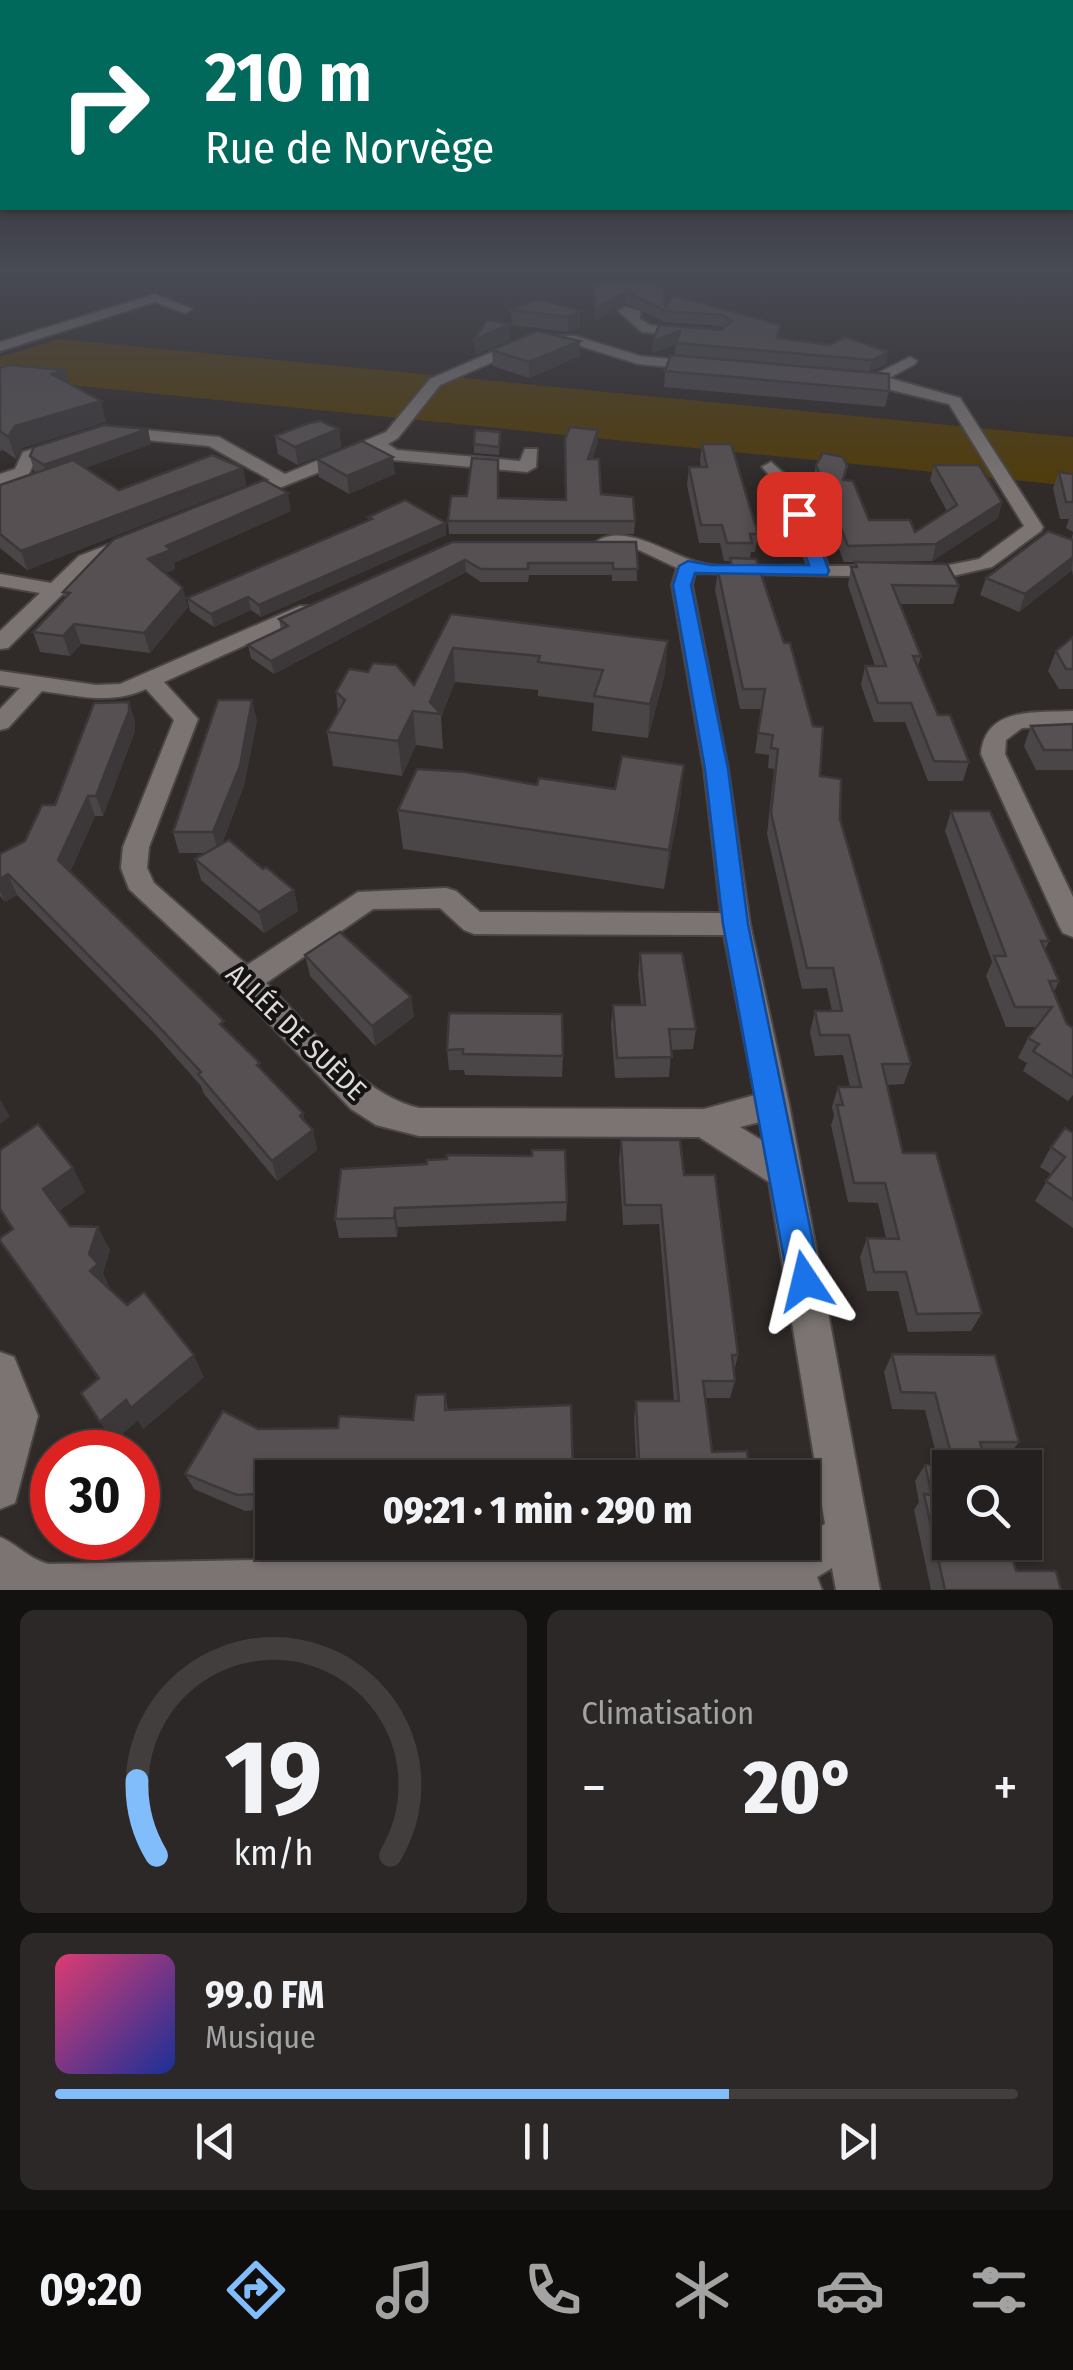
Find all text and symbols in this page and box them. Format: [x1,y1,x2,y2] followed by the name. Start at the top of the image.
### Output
[205,36,372,120] text: 210 m
[40,40,170,170] icon: right
[205,121,494,175] text: Rue de Norvège
[757,472,842,557] pin
[772,487,827,542] icon: arrive
[219,957,373,1107] street label: ALLÉE DE SUÈDE
[753,1229,857,1333] position arrow
[30,1430,160,1560] speed limit sign: 30
[932,1450,1042,1560] map controls
[932,1450,1042,1560] button: search
[383,1487,692,1533] text: 09:21 · 1 min · 290 m
[582,1694,754,1732] text: Climatisation
[224,1716,322,1841] text: 19
[744,1743,856,1833] text: 20°
[582,1755,606,1821] text: −
[993,1755,1018,1821] text: +
[233,1832,313,1874] text: km/h
[205,1972,324,2018] text: 99.0 FM
[205,2018,316,2056] text: Musique
[188,2114,243,2169] icon: previous
[509,2114,564,2169] icon: pause
[830,2114,885,2169] icon: next
[221,2255,291,2325] icon: directions
[370,2255,440,2325] icon: music
[518,2255,588,2325] icon: phone
[667,2255,737,2325] icon: climate
[815,2255,885,2325] icon: car
[964,2255,1034,2325] icon: filters
[39,2263,142,2317] text: 09:20

